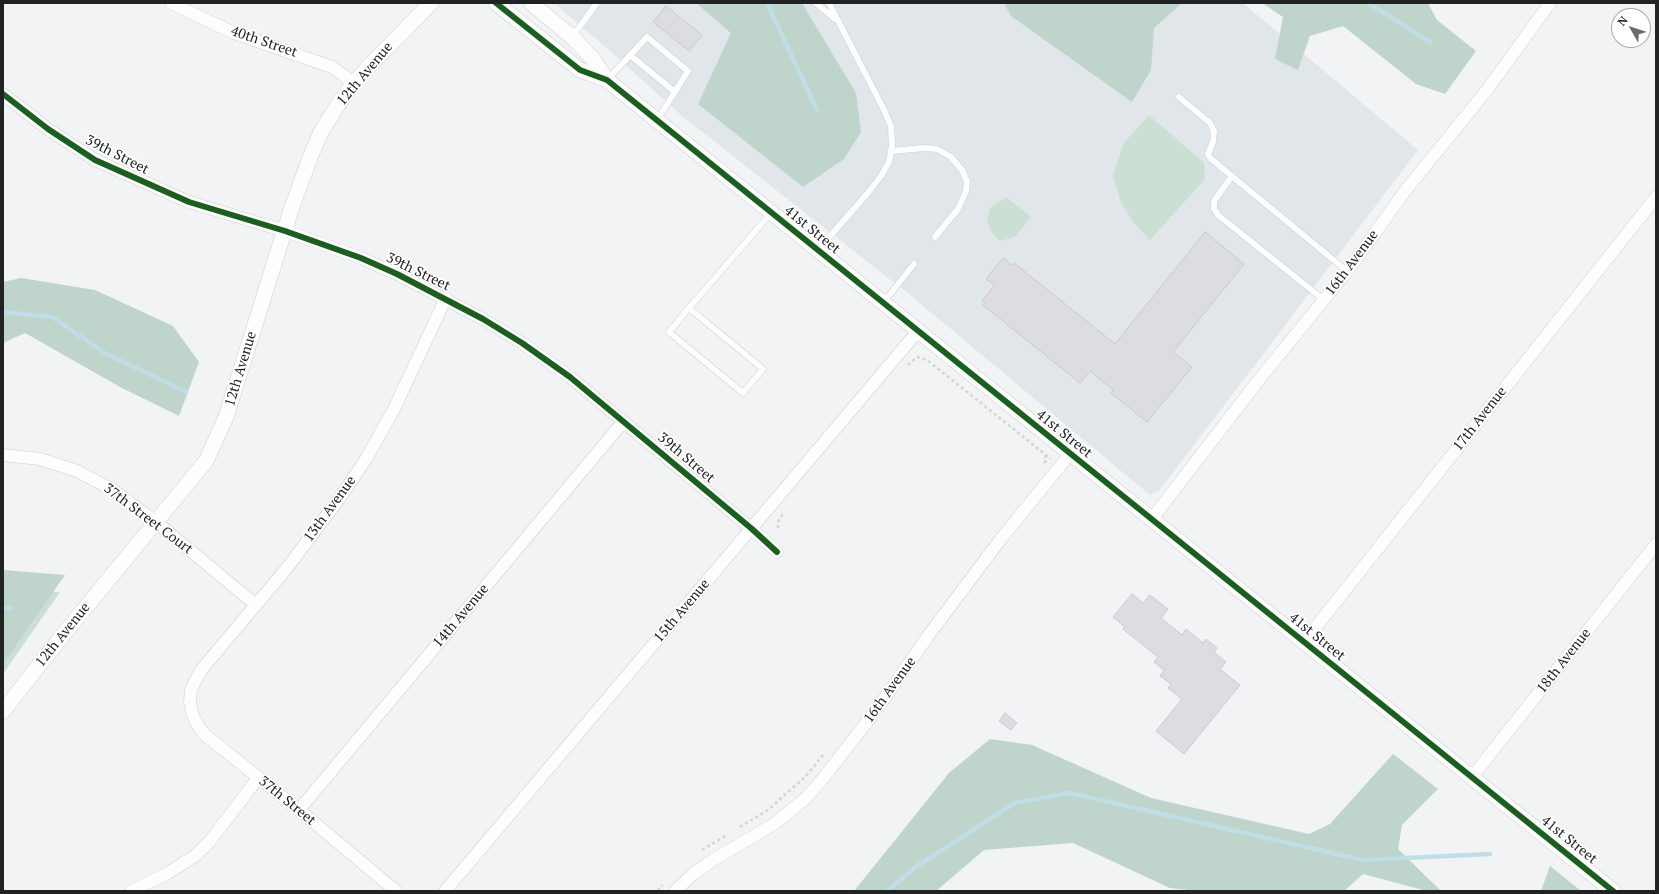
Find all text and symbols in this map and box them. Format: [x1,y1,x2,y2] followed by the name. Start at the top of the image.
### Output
[1611,8,1651,48] north arrow
[1614,13,1631,29] text: N
[229,23,299,61] street label: 40th Street
[334,39,396,109] street label: 12th Avenue
[82,132,152,178] street label: 39th Street
[781,202,843,258] street label: 41st Street
[1322,227,1382,299] street label: 16th Avenue
[383,249,453,295] street label: 39th Street
[222,329,260,409] street label: 12th Avenue
[1450,384,1510,454] street label: 17th Avenue
[1033,406,1095,462] street label: 41st Street
[654,429,718,487] street label: 39th Street
[300,473,360,545] street label: 13th Avenue
[100,480,196,558] street label: 37th Street Court
[651,576,713,646] street label: 15th Avenue
[430,581,492,651] street label: 14th Avenue
[32,600,94,670] street label: 12th Avenue
[1286,609,1348,665] street label: 41st Street
[1534,625,1594,697] street label: 18th Avenue
[860,654,920,726] street label: 16th Avenue
[255,773,319,829] street label: 37th Street
[1538,812,1600,868] street label: 41st Street

